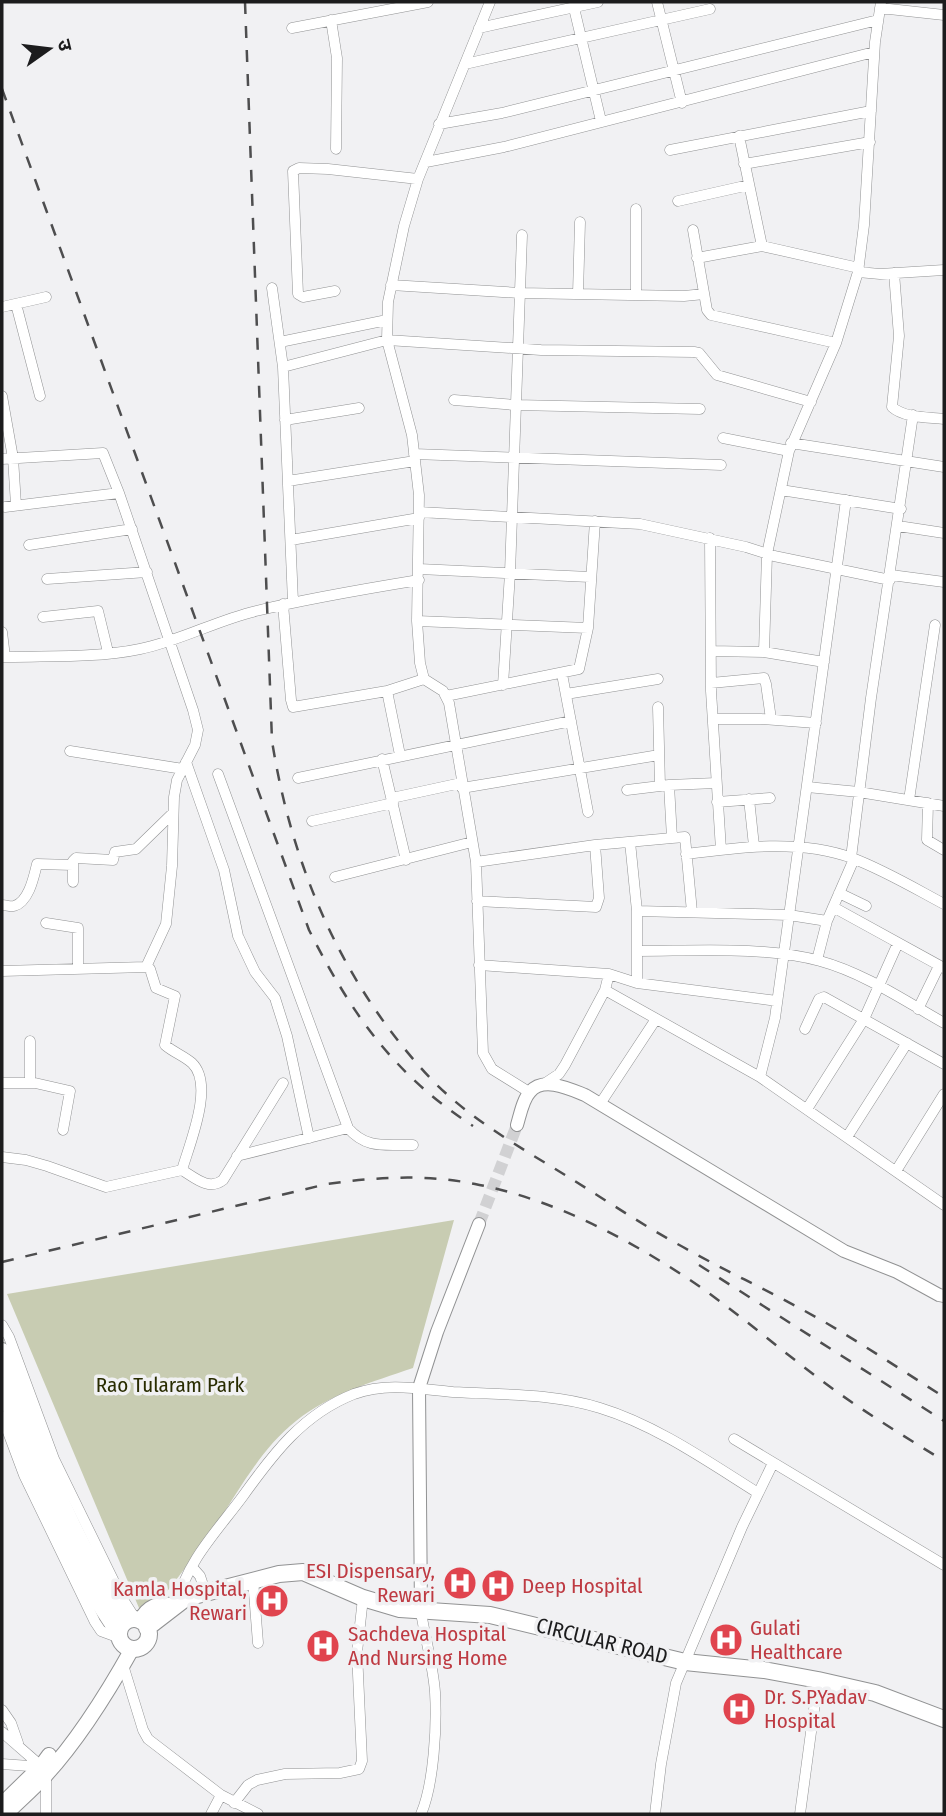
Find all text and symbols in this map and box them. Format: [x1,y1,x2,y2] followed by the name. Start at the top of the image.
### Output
[14,14,84,84] north arrow
[53,37,78,54] text: उ
[96,1372,244,1398] park label: Rao Tularam Park
[306,1558,435,1608] place label: ESI Dispensary, Rewari
[441,1564,479,1602] hospital icon: ESI Dispensary, Rewari
[479,1567,517,1605] hospital icon: Deep Hospital
[522,1573,643,1599] place label: Deep Hospital
[113,1576,247,1626] place label: Kamla Hospital, Rewari
[253,1582,291,1620] hospital icon: Kamla Hospital, Rewari
[534,1612,670,1670] street label: CIRCULAR ROAD
[750,1615,843,1665] place label: Gulati Healthcare
[348,1621,508,1671] place label: Sachdeva Hospital And Nursing Home
[707,1621,745,1659] hospital icon: Gulati Healthcare
[304,1627,342,1665] hospital icon: Sachdeva Hospital And Nursing Home
[764,1684,867,1734] place label: Dr. S.P.Yadav Hospital
[720,1690,758,1728] hospital icon: Dr. S.P.Yadav Hospital

